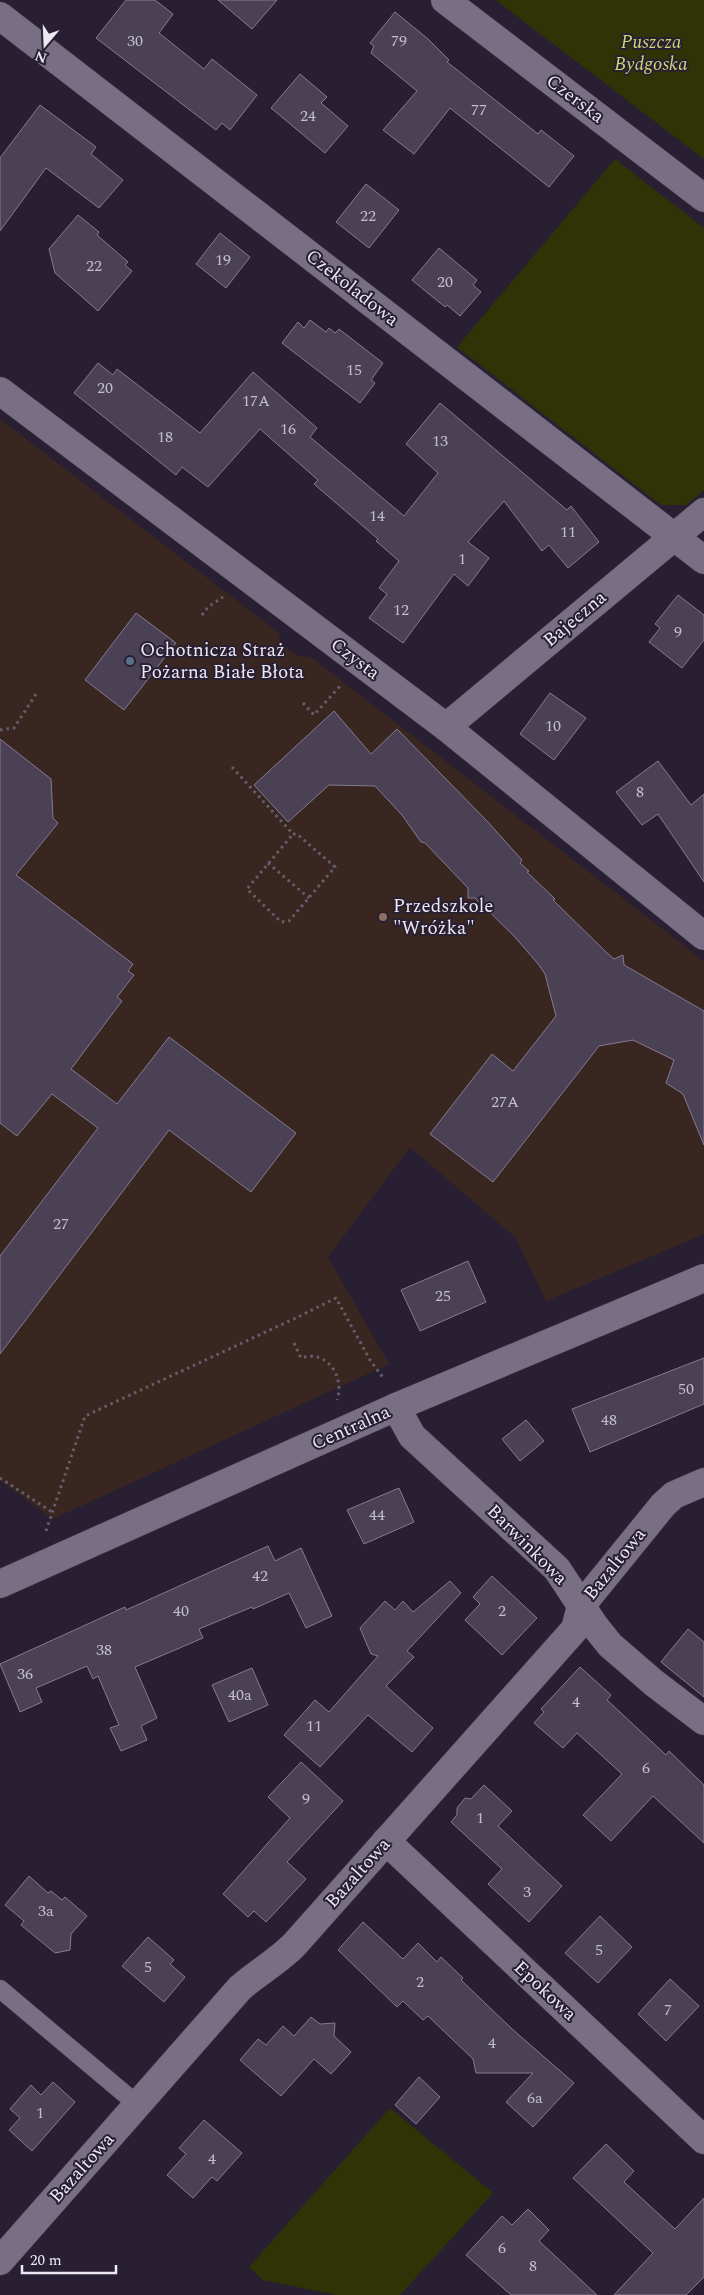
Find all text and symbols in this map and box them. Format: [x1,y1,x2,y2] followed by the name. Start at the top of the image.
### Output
[20,20,70,70] north arrow
[614,28,688,79] park label: Puszcza Bydgoska
[127,29,143,53] house number: 30
[391,29,407,53] house number: 79
[32,45,50,69] text: N
[540,67,611,131] street label: Czerska
[471,98,487,122] house number: 77
[300,104,316,128] house number: 24
[360,204,376,228] house number: 22
[299,242,405,334] street label: Czekoladowa
[215,248,231,272] house number: 19
[86,254,102,278] house number: 22
[437,270,453,294] house number: 20
[346,358,362,382] house number: 15
[97,376,113,400] house number: 20
[242,389,270,413] house number: 17A
[280,417,296,441] house number: 16
[157,425,173,449] house number: 18
[432,429,448,453] house number: 13
[369,504,385,528] house number: 14
[560,520,576,544] house number: 11
[458,547,466,571] house number: 1
[537,583,614,654] street label: Bajeczna
[393,598,409,622] house number: 12
[674,620,682,644] house number: 9
[324,631,387,688] street label: Czysta
[140,636,305,687] place label: Ochotnicza Straż Pożarna Białe Błota
[124,655,136,667] marker: Ochotnicza Straż Pożarna Białe Błota
[545,714,561,738] house number: 10
[636,780,644,804] house number: 8
[393,892,494,943] place label: Przedszkole "Wróżka"
[377,911,389,923] marker: Przedszkole "Wróżka"
[491,1090,519,1114] house number: 27A
[53,1212,69,1236] house number: 27
[435,1284,451,1308] house number: 25
[678,1377,694,1401] house number: 50
[307,1397,396,1458] street label: Centralna
[601,1408,617,1432] house number: 48
[480,1498,575,1593] street label: Barwinkowa
[369,1503,385,1527] house number: 44
[577,1521,654,1607] street label: Bazaltowa
[252,1564,268,1588] house number: 42
[173,1599,189,1623] house number: 40
[498,1599,506,1623] house number: 2
[96,1638,112,1662] house number: 38
[17,1662,33,1686] house number: 36
[228,1683,252,1707] house number: 40a
[572,1690,580,1714] house number: 4
[306,1714,322,1738] house number: 11
[642,1756,650,1780] house number: 6
[302,1787,310,1811] house number: 9
[476,1806,484,1830] house number: 1
[318,1831,398,1915] street label: Bazaltowa
[523,1880,531,1904] house number: 3
[38,1899,54,1923] house number: 3a
[595,1938,603,1962] house number: 5
[507,1954,584,2029] street label: Epokowa
[144,1955,152,1979] house number: 5
[416,1970,424,1994] house number: 2
[664,1998,672,2022] house number: 7
[488,2031,496,2055] house number: 4
[527,2086,543,2110] house number: 6a
[36,2101,44,2125] house number: 1
[42,2126,122,2210] street label: Bazaltowa
[208,2147,216,2171] house number: 4
[498,2236,506,2260] house number: 6
[22,2242,116,2274] scale bar
[30,2249,62,2272] text: 20 m
[529,2254,537,2278] house number: 8

